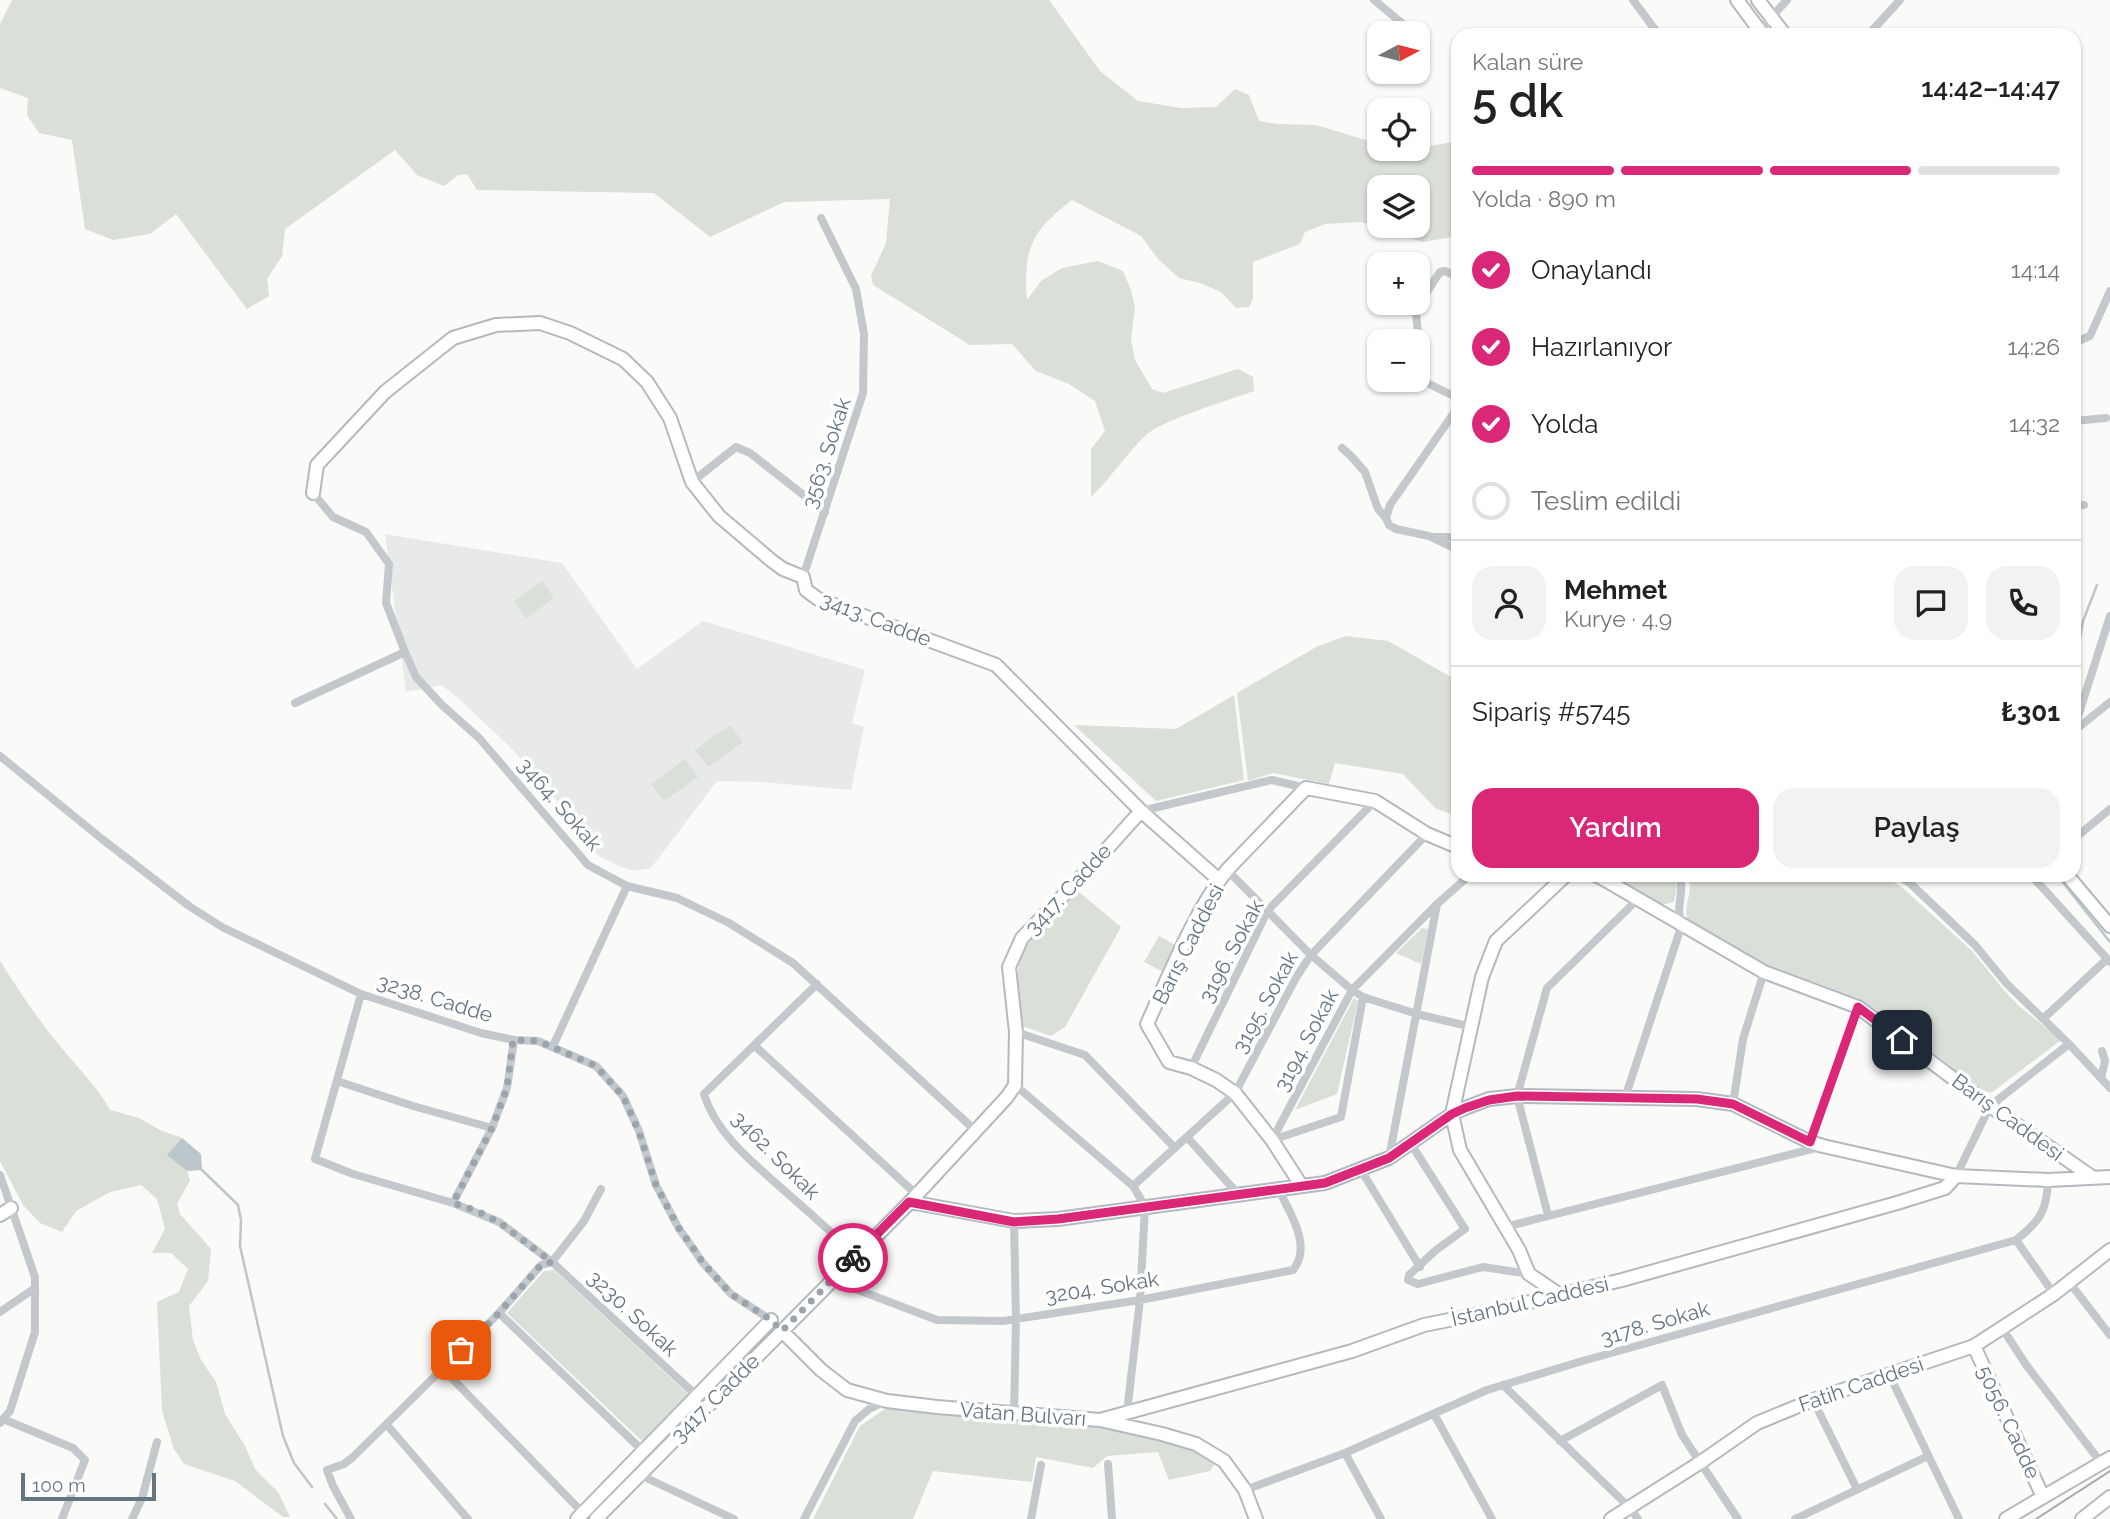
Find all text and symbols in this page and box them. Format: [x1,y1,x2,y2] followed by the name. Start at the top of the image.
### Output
[1367,21,1430,84] north arrow
[1367,21,1430,392] map controls
[1472,48,1583,75] text: Kalan süre
[1921,73,2060,103] text: 14:42–14:47
[1472,74,1563,128] text: 5 dk
[1367,98,1430,161] button: locate
[1367,175,1430,238] button: layers
[1472,185,1616,212] text: Yolda · 890 m
[1472,251,1510,289] icon: check
[1367,252,1430,315] button: +
[1531,255,1652,285] text: Onaylandı
[2011,256,2060,283] text: 14:14
[1472,328,1510,366] icon: check
[1367,329,1430,392] button: −
[1531,332,1672,362] text: Hazırlanıyor
[2007,333,2060,360] text: 14:26
[796,395,856,511] street label: 3563. Sokak
[1472,405,1510,443] icon: check
[1531,409,1598,439] text: Yolda
[2009,410,2060,437] text: 14:32
[1531,486,1681,516] text: Teslim edildi
[1472,566,1546,640] button: person
[1894,566,1968,640] button: chat
[1986,566,2060,640] button: phone
[1564,575,1667,605] text: Mehmet
[817,586,935,652] street label: 3413. Cadde
[1564,605,1672,632] text: Kurye · 4.9
[1472,697,1630,727] text: Sipariş #5745
[2001,697,2060,727] text: ₺301
[513,752,607,856] street label: 3464. Sokak
[1472,788,1759,868] button: Yardım
[1773,788,2060,868] button: Paylaş
[1020,838,1116,940] street label: 3417. Cadde
[1147,880,1229,1008] street label: Barış Caddesi
[1193,895,1269,1007] street label: 3196. Sokak
[1227,947,1303,1057] street label: 3195. Sokak
[374,969,496,1027] street label: 3238. Cadde
[1269,985,1343,1095] street label: 3194. Sokak
[1872,1010,1932,1070] pin
[1883,1021,1921,1059] icon: home
[1947,1068,2069,1166] street label: Barış Caddesi
[727,1106,825,1204] street label: 3462. Sokak
[818,1223,888,1293] courier
[834,1239,872,1277] icon: bike
[583,1265,683,1361] street label: 3230. Sokak
[1043,1266,1161,1308] street label: 3204. Sokak
[1449,1271,1611,1331] street label: İstanbul Caddesi
[1598,1296,1712,1350] street label: 3178. Sokak
[431,1320,491,1380] pin
[442,1331,480,1369] icon: bag
[665,1348,765,1448] street label: 3417. Cadde
[1795,1351,1927,1417] street label: Fatih Caddesi
[1972,1361,2046,1483] street label: 5056. Cadde
[959,1397,1087,1431] street label: Vatan Bulvarı
[21,1470,156,1502] scale bar
[32,1474,86,1496] text: 100 m

